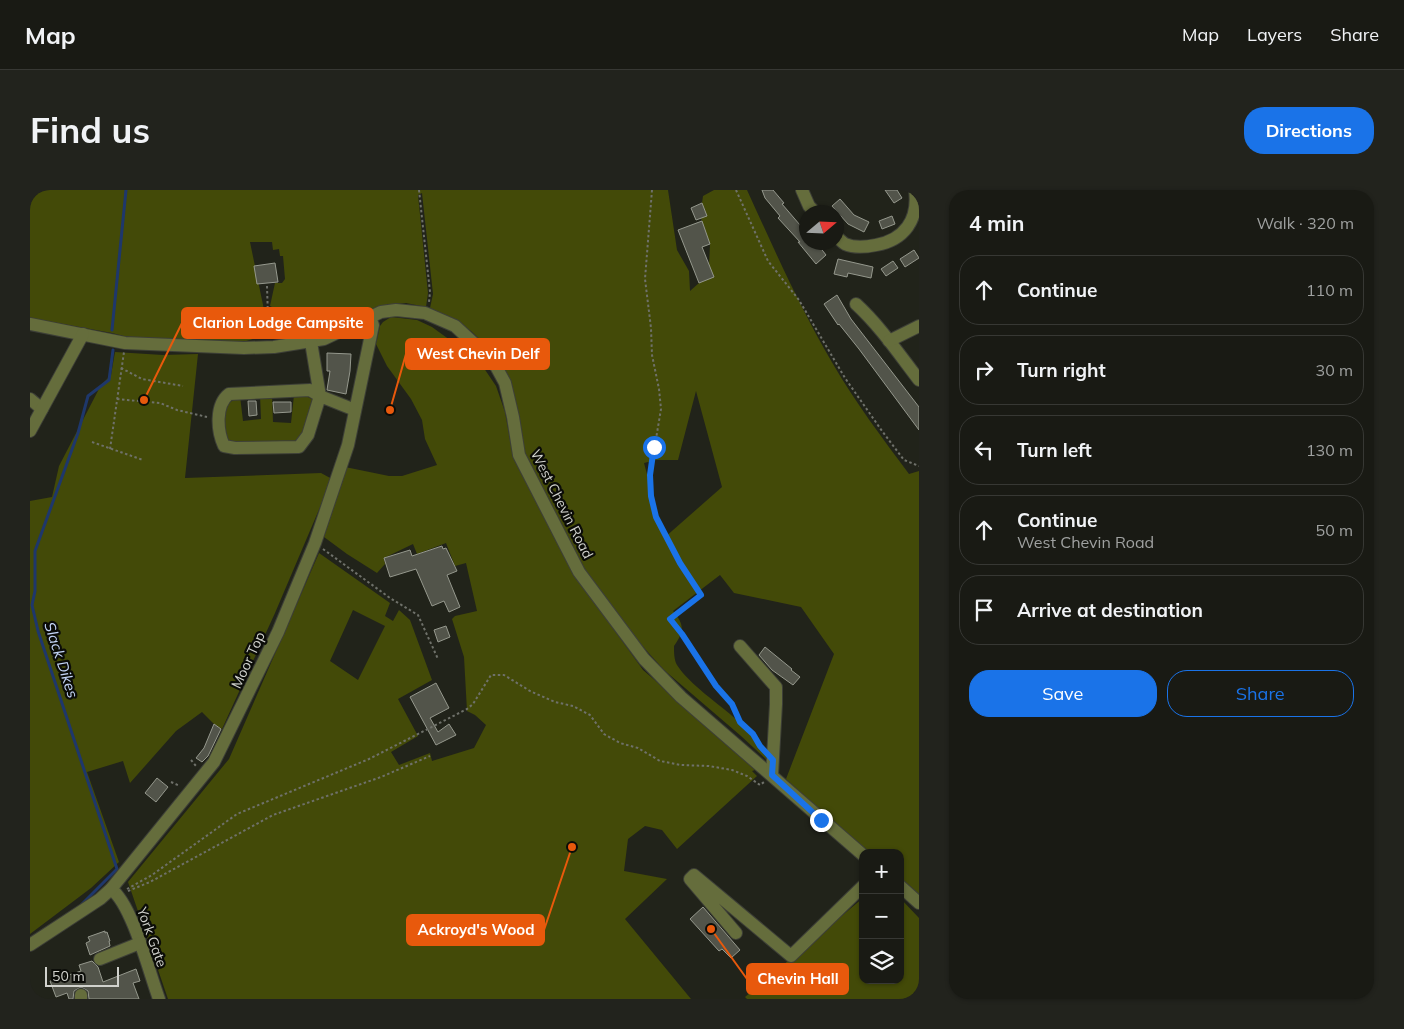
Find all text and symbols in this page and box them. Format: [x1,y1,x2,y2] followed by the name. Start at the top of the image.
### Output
[25,20,76,50] text: Map
[1182,23,1219,46] text: Map
[1247,23,1302,46] text: Layers
[1330,23,1379,46] text: Share
[1244,107,1374,154] button: Directions
[30,108,150,152] text: Find us
[799,205,844,250] north arrow
[969,210,1024,236] text: 4 min
[1256,213,1354,233] text: Walk · 320 m
[970,276,998,304] icon: ahead
[1017,278,1097,302] text: Continue
[1306,280,1353,300] text: 110 m
[182,308,373,338] callout: Clarion Lodge Campsite
[193,313,363,332] text: Clarion Lodge Campsite
[406,339,549,369] callout: West Chevin Delf
[416,344,540,363] text: West Chevin Delf
[970,356,998,384] icon: right
[1017,358,1106,382] text: Turn right
[1316,360,1353,380] text: 30 m
[643,436,666,459] route start
[970,436,998,464] icon: left
[1017,438,1092,462] text: Turn left
[1306,440,1353,460] text: 130 m
[527,446,597,562] street label: West Chevin Road
[1017,508,1097,532] text: Continue
[970,516,998,544] icon: ahead
[1316,520,1353,540] text: 50 m
[1017,532,1154,552] text: West Chevin Road
[970,596,998,624] icon: arrive
[1017,598,1203,622] text: Arrive at destination
[40,619,83,700] water label: Slack Dikes
[227,629,269,691] street label: Moor Top
[969,670,1157,717] button: Save
[1167,670,1354,717] button: Share
[810,809,833,832] route end
[859,849,904,984] map controls
[859,849,904,894] button: +
[859,894,904,939] button: −
[133,904,171,969] street label: York Gate
[407,915,544,945] callout: Ackroyd's Wood
[417,920,535,939] text: Ackroyd's Wood
[859,939,904,984] button: layers
[45,964,119,987] scale bar
[747,964,848,994] callout: Chevin Hall
[52,967,85,985] text: 50 m
[757,969,839,988] text: Chevin Hall

